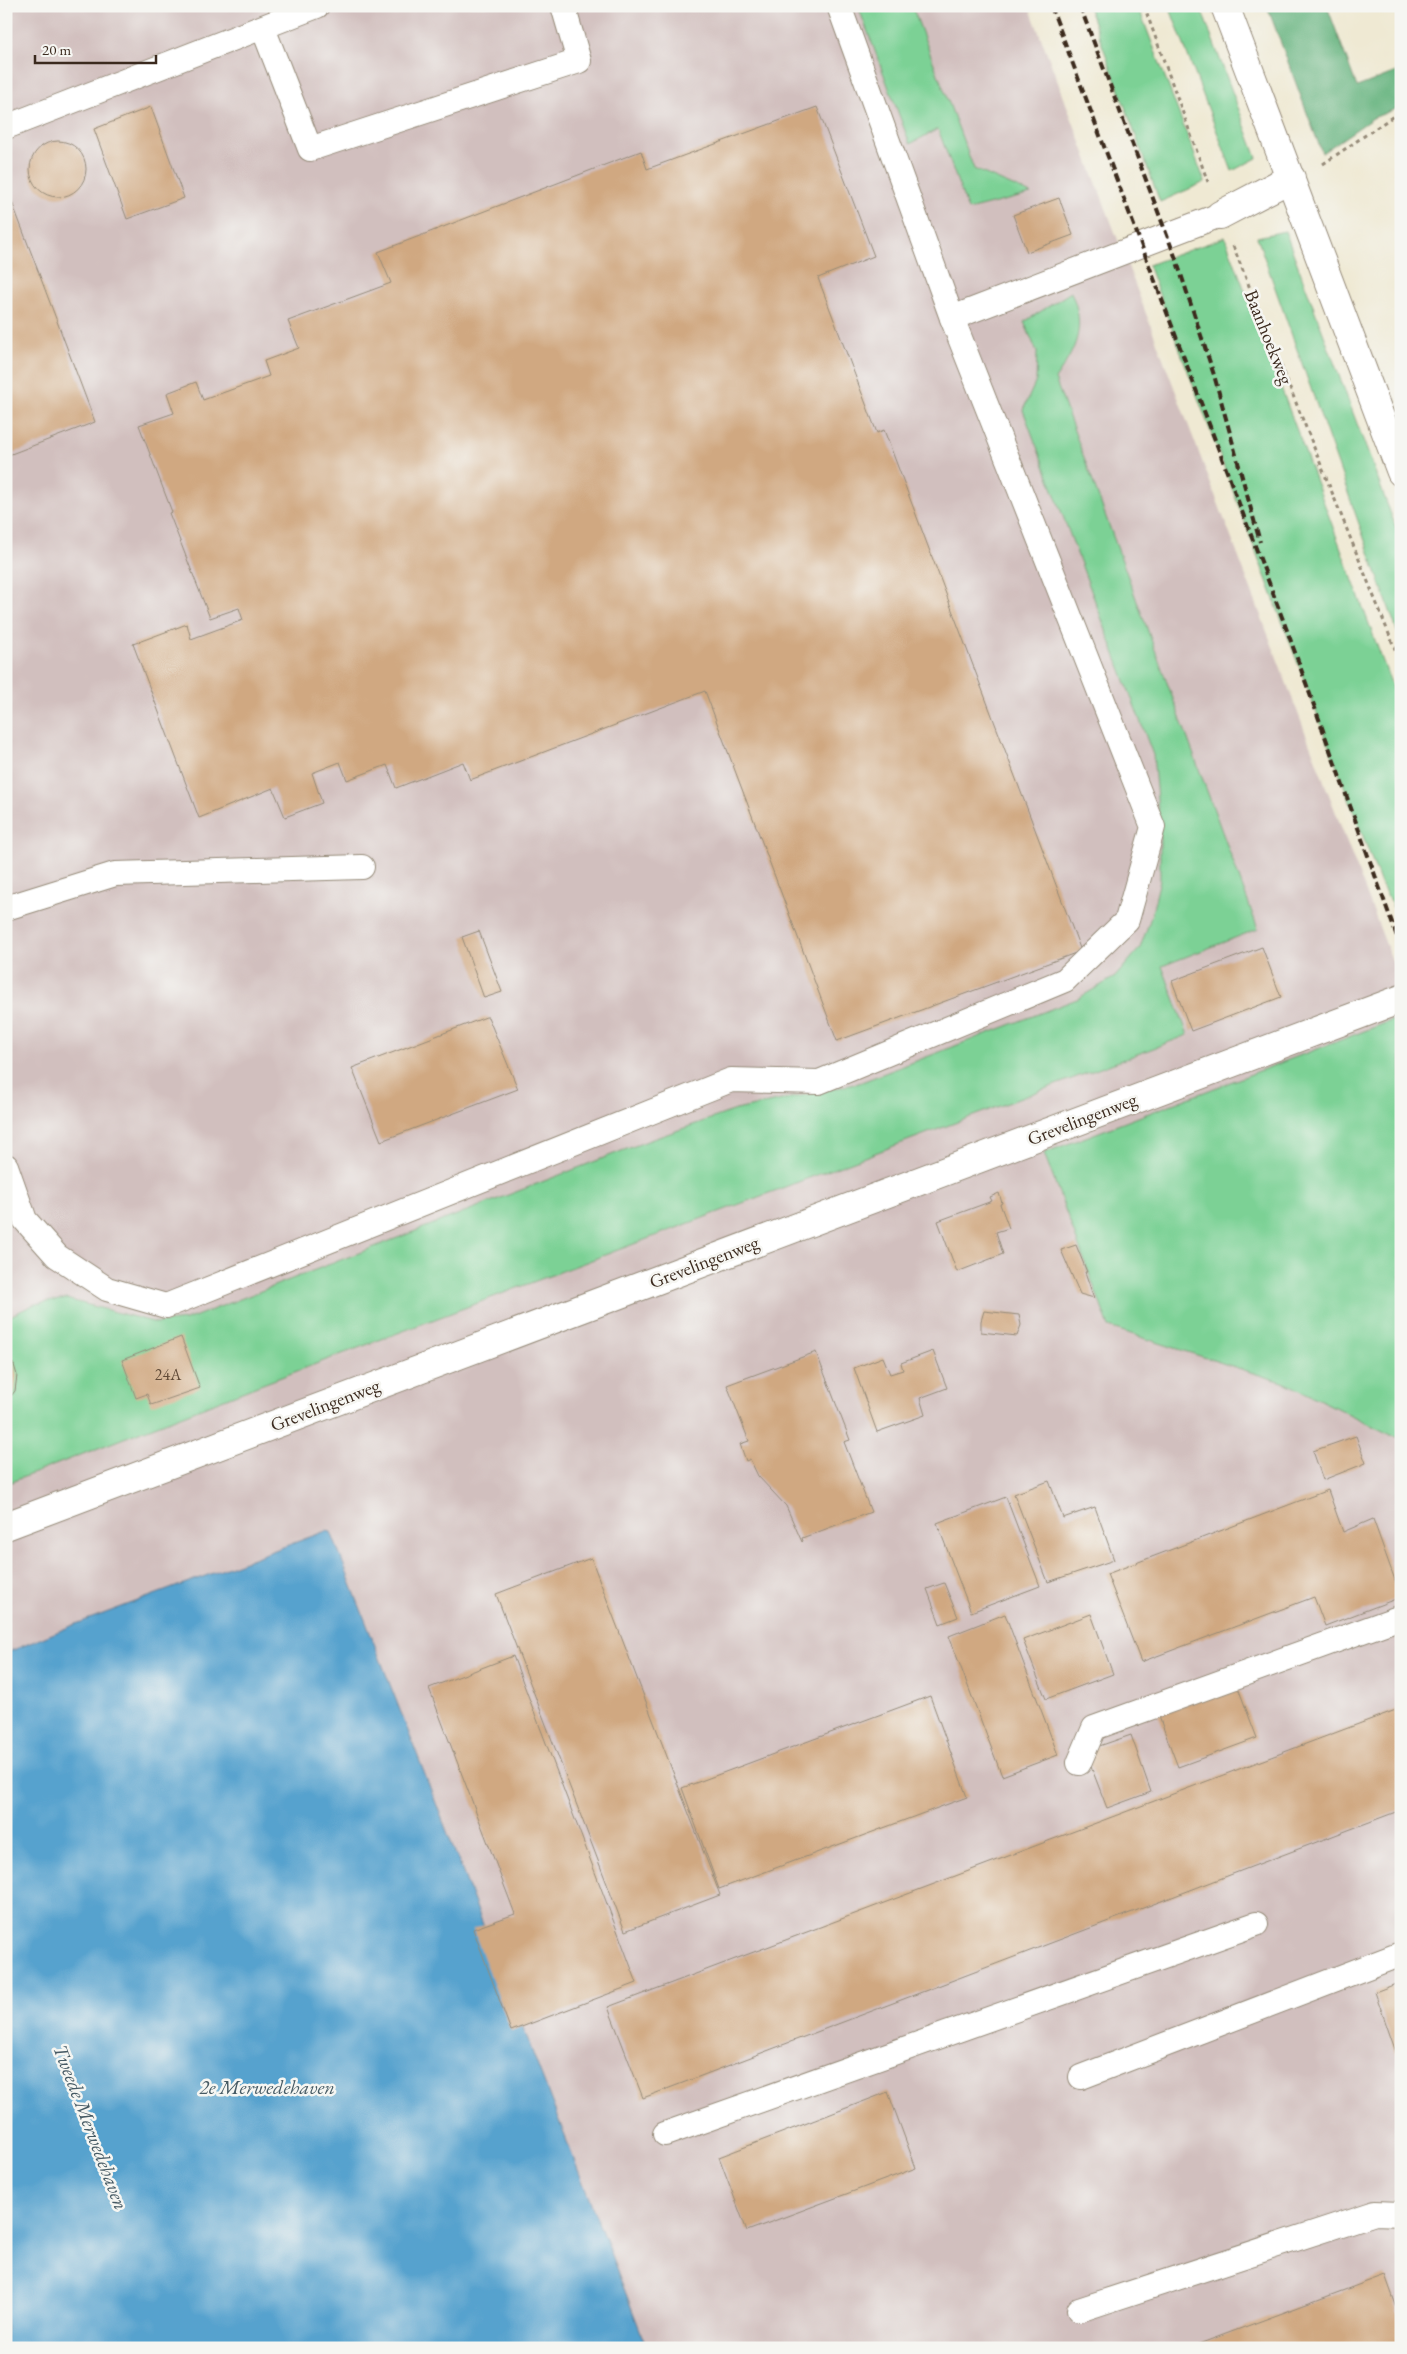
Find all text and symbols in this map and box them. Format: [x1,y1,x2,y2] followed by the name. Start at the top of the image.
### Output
[35,32,156,64] scale bar
[42,40,71,59] text: 20 m
[1239,286,1300,389] street label: Baanhoekweg
[1024,1086,1141,1151] street label: Grevelingenweg
[646,1229,763,1294] street label: Grevelingenweg
[155,1364,182,1385] house number: 24A
[267,1372,384,1437] street label: Grevelingenweg
[48,2041,134,2213] water label: Tweede Merwedehaven
[199,2074,335,2100] water label: 2e Merwedehaven

